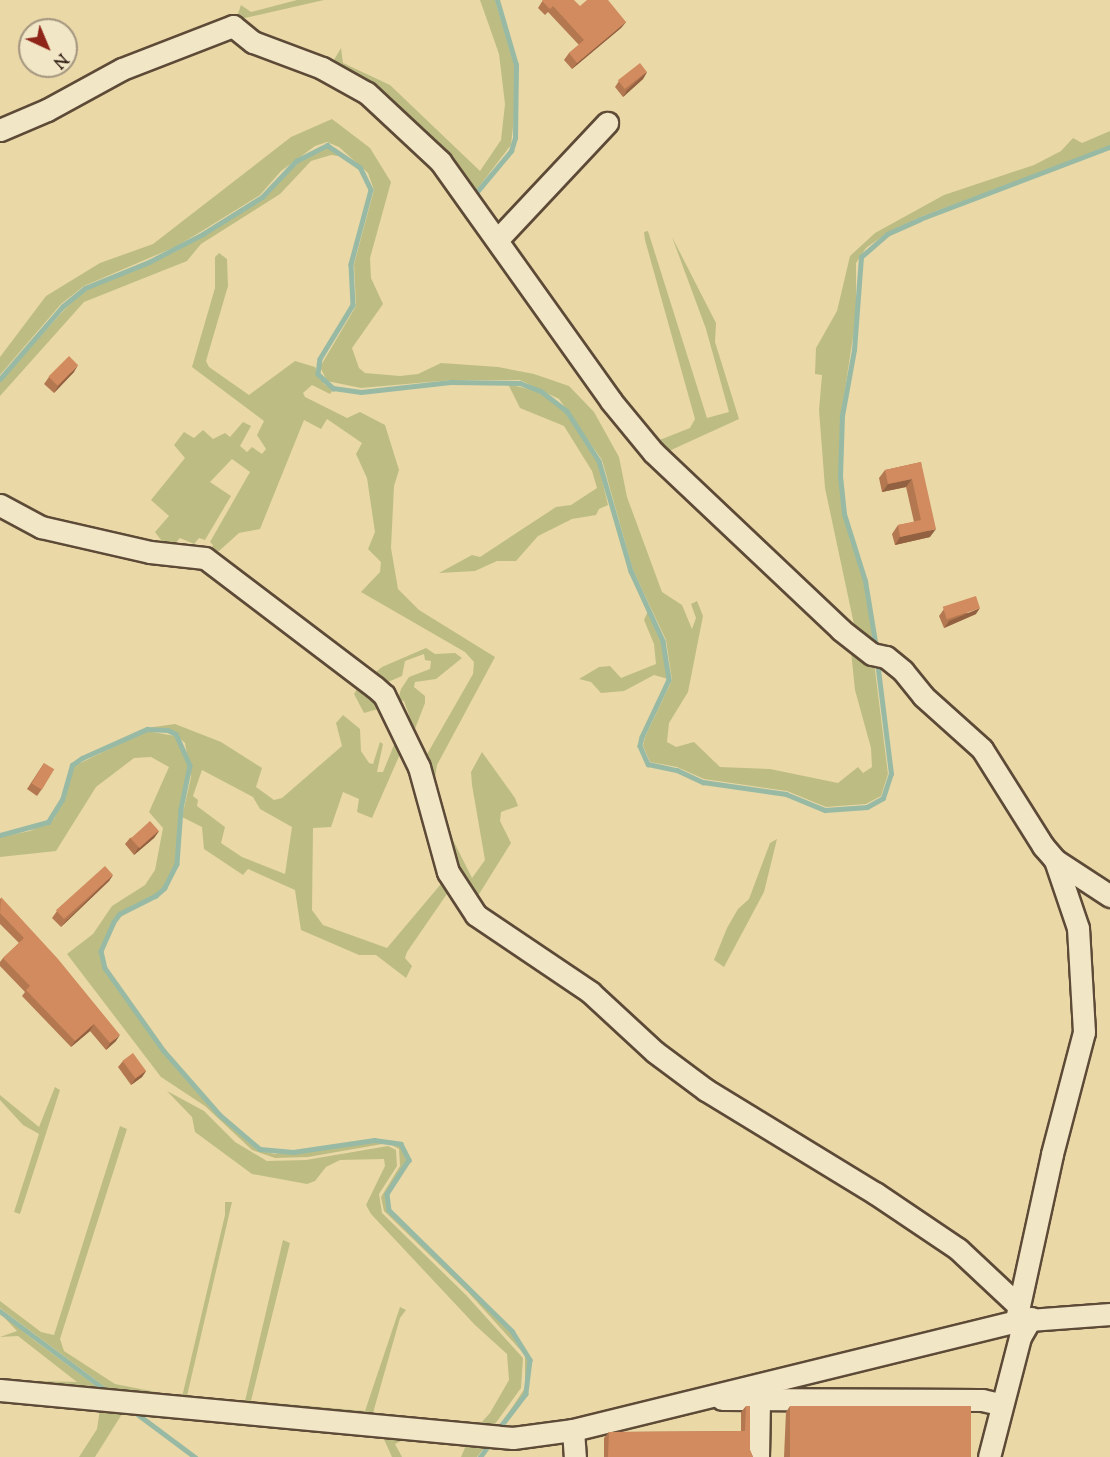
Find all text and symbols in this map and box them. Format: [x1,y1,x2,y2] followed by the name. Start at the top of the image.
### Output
[18,18,78,78] north arrow
[47,47,72,73] text: N

